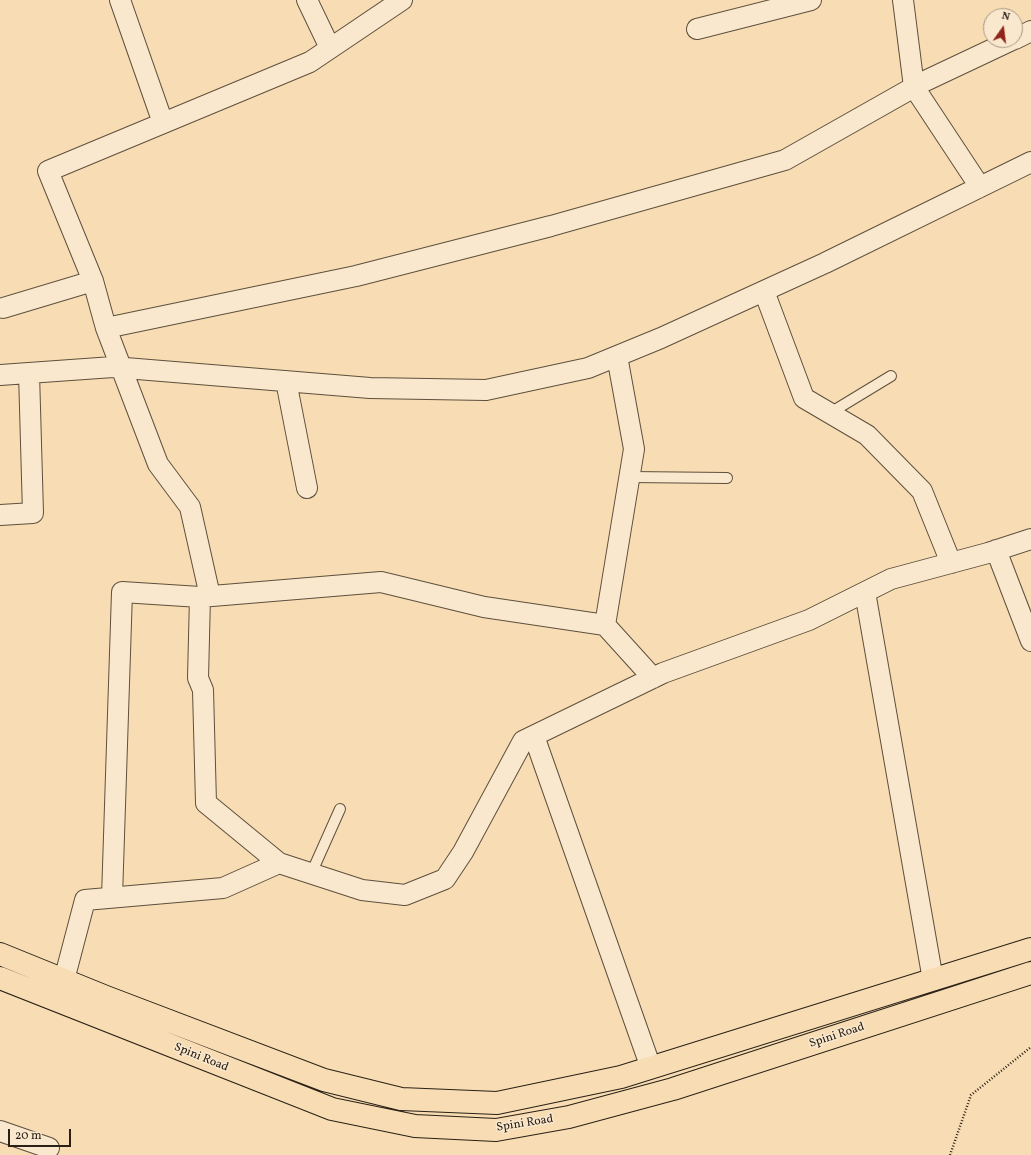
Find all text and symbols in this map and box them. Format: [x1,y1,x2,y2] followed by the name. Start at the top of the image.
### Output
[983,8,1023,48] north arrow
[1000,9,1011,25] text: N
[807,1020,867,1052] street label: Spini Road
[172,1041,230,1075] street label: Spini Road
[496,1112,554,1136] street label: Spini Road
[10,1121,73,1147] scale bar
[15,1128,42,1144] text: 20 m

